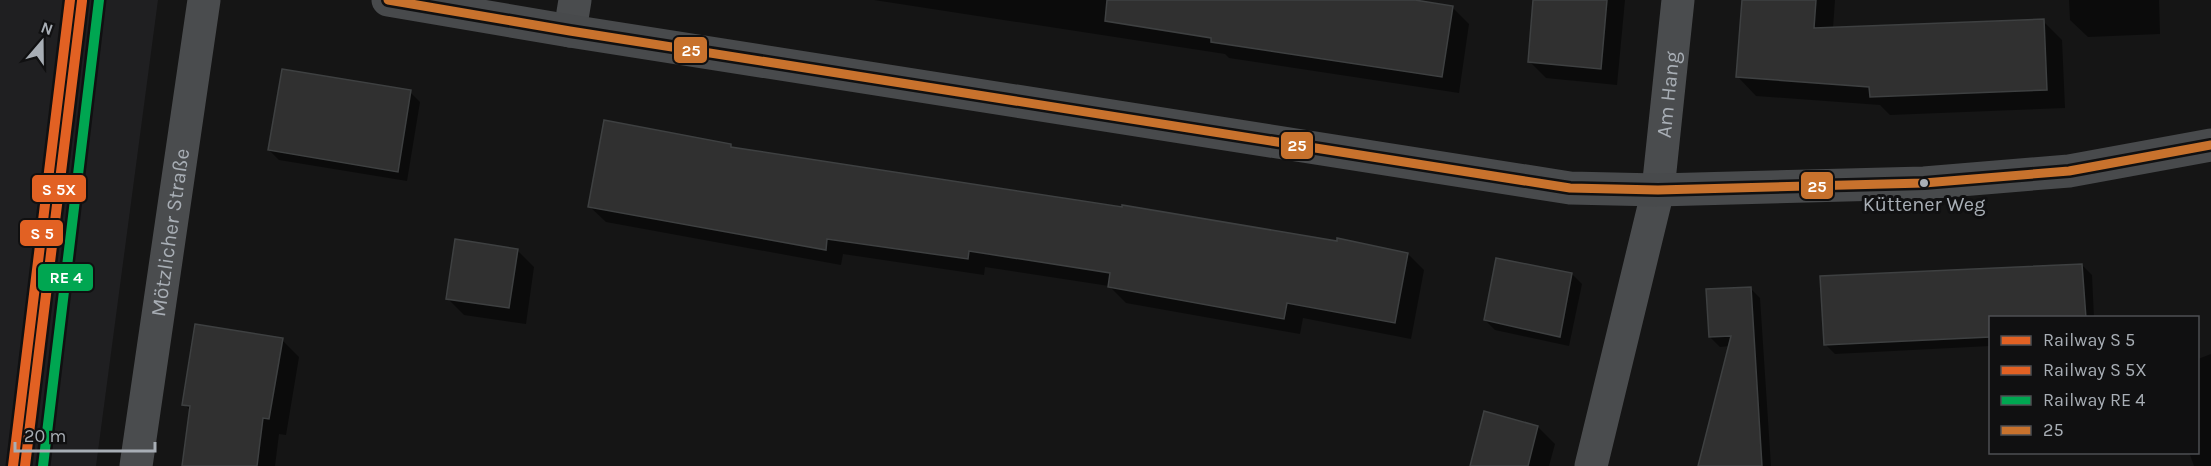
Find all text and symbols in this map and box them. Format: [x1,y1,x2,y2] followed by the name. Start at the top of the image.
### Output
[12,12,72,72] north arrow
[38,17,56,39] text: N
[673,36,708,64] line badge: 25
[682,41,701,60] text: 25
[1652,50,1685,139] street label: Am Hang
[1280,131,1314,160] line badge: 25
[1288,136,1307,155] text: 25
[146,147,194,318] street label: Mötzlicher Straße
[1800,171,1834,200] line badge: 25
[31,174,87,203] line badge: S 5X
[1808,177,1827,196] text: 25
[1918,177,1930,189] marker: Küttener Weg
[42,180,76,199] text: S 5X
[1863,193,1985,216] place label: Küttener Weg
[19,219,64,247] line badge: S 5
[30,224,54,243] text: S 5
[37,263,94,292] line badge: RE 4
[49,268,83,287] text: RE 4
[1989,316,2199,454] legend
[2043,329,2135,351] text: Railway S 5
[2043,359,2147,381] text: Railway S 5X
[2043,389,2145,411] text: Railway RE 4
[15,415,154,453] scale bar
[2043,419,2064,441] text: 25
[24,425,66,447] text: 20 m

